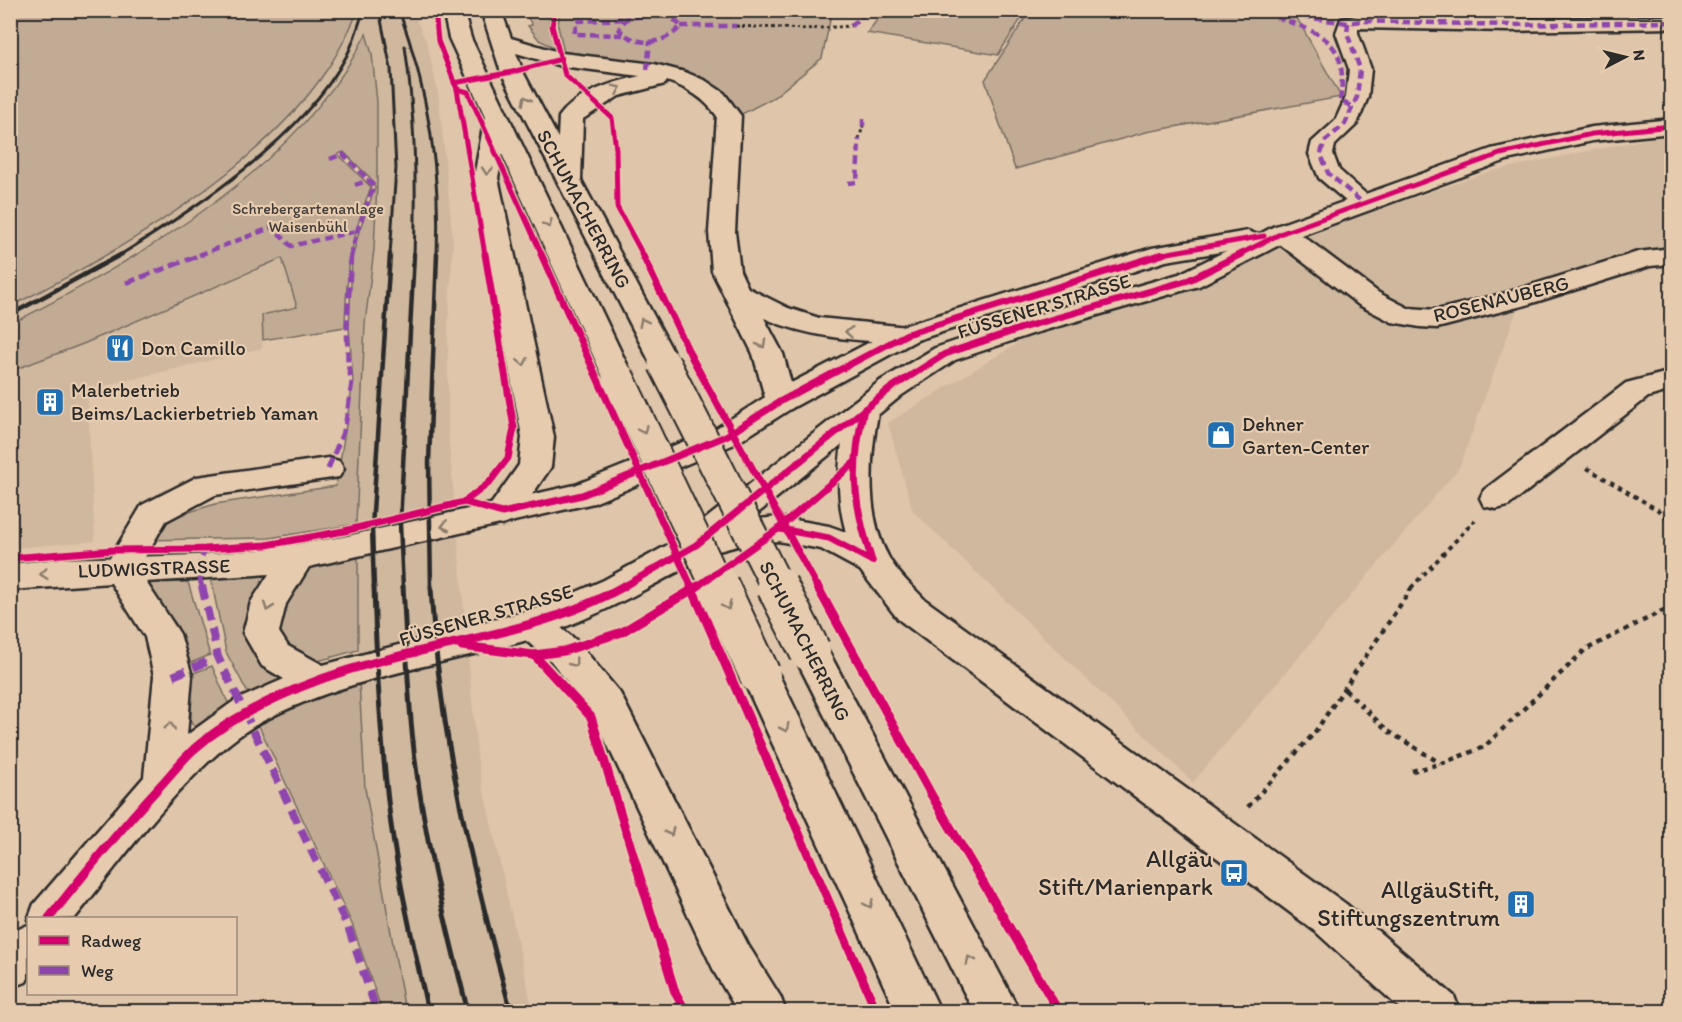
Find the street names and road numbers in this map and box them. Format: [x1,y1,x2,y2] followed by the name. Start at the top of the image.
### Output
[532,125,636,293] street label: SCHUMACHERRING
[955,268,1133,344] street label: FÜSSENER STRASSE
[1431,271,1571,327] street label: ROSENAUBERG
[77,553,231,583] street label: LUDWIGSTRASSE
[754,557,856,725] street label: SCHUMACHERRING
[396,579,576,651] street label: FÜSSENER STRASSE

